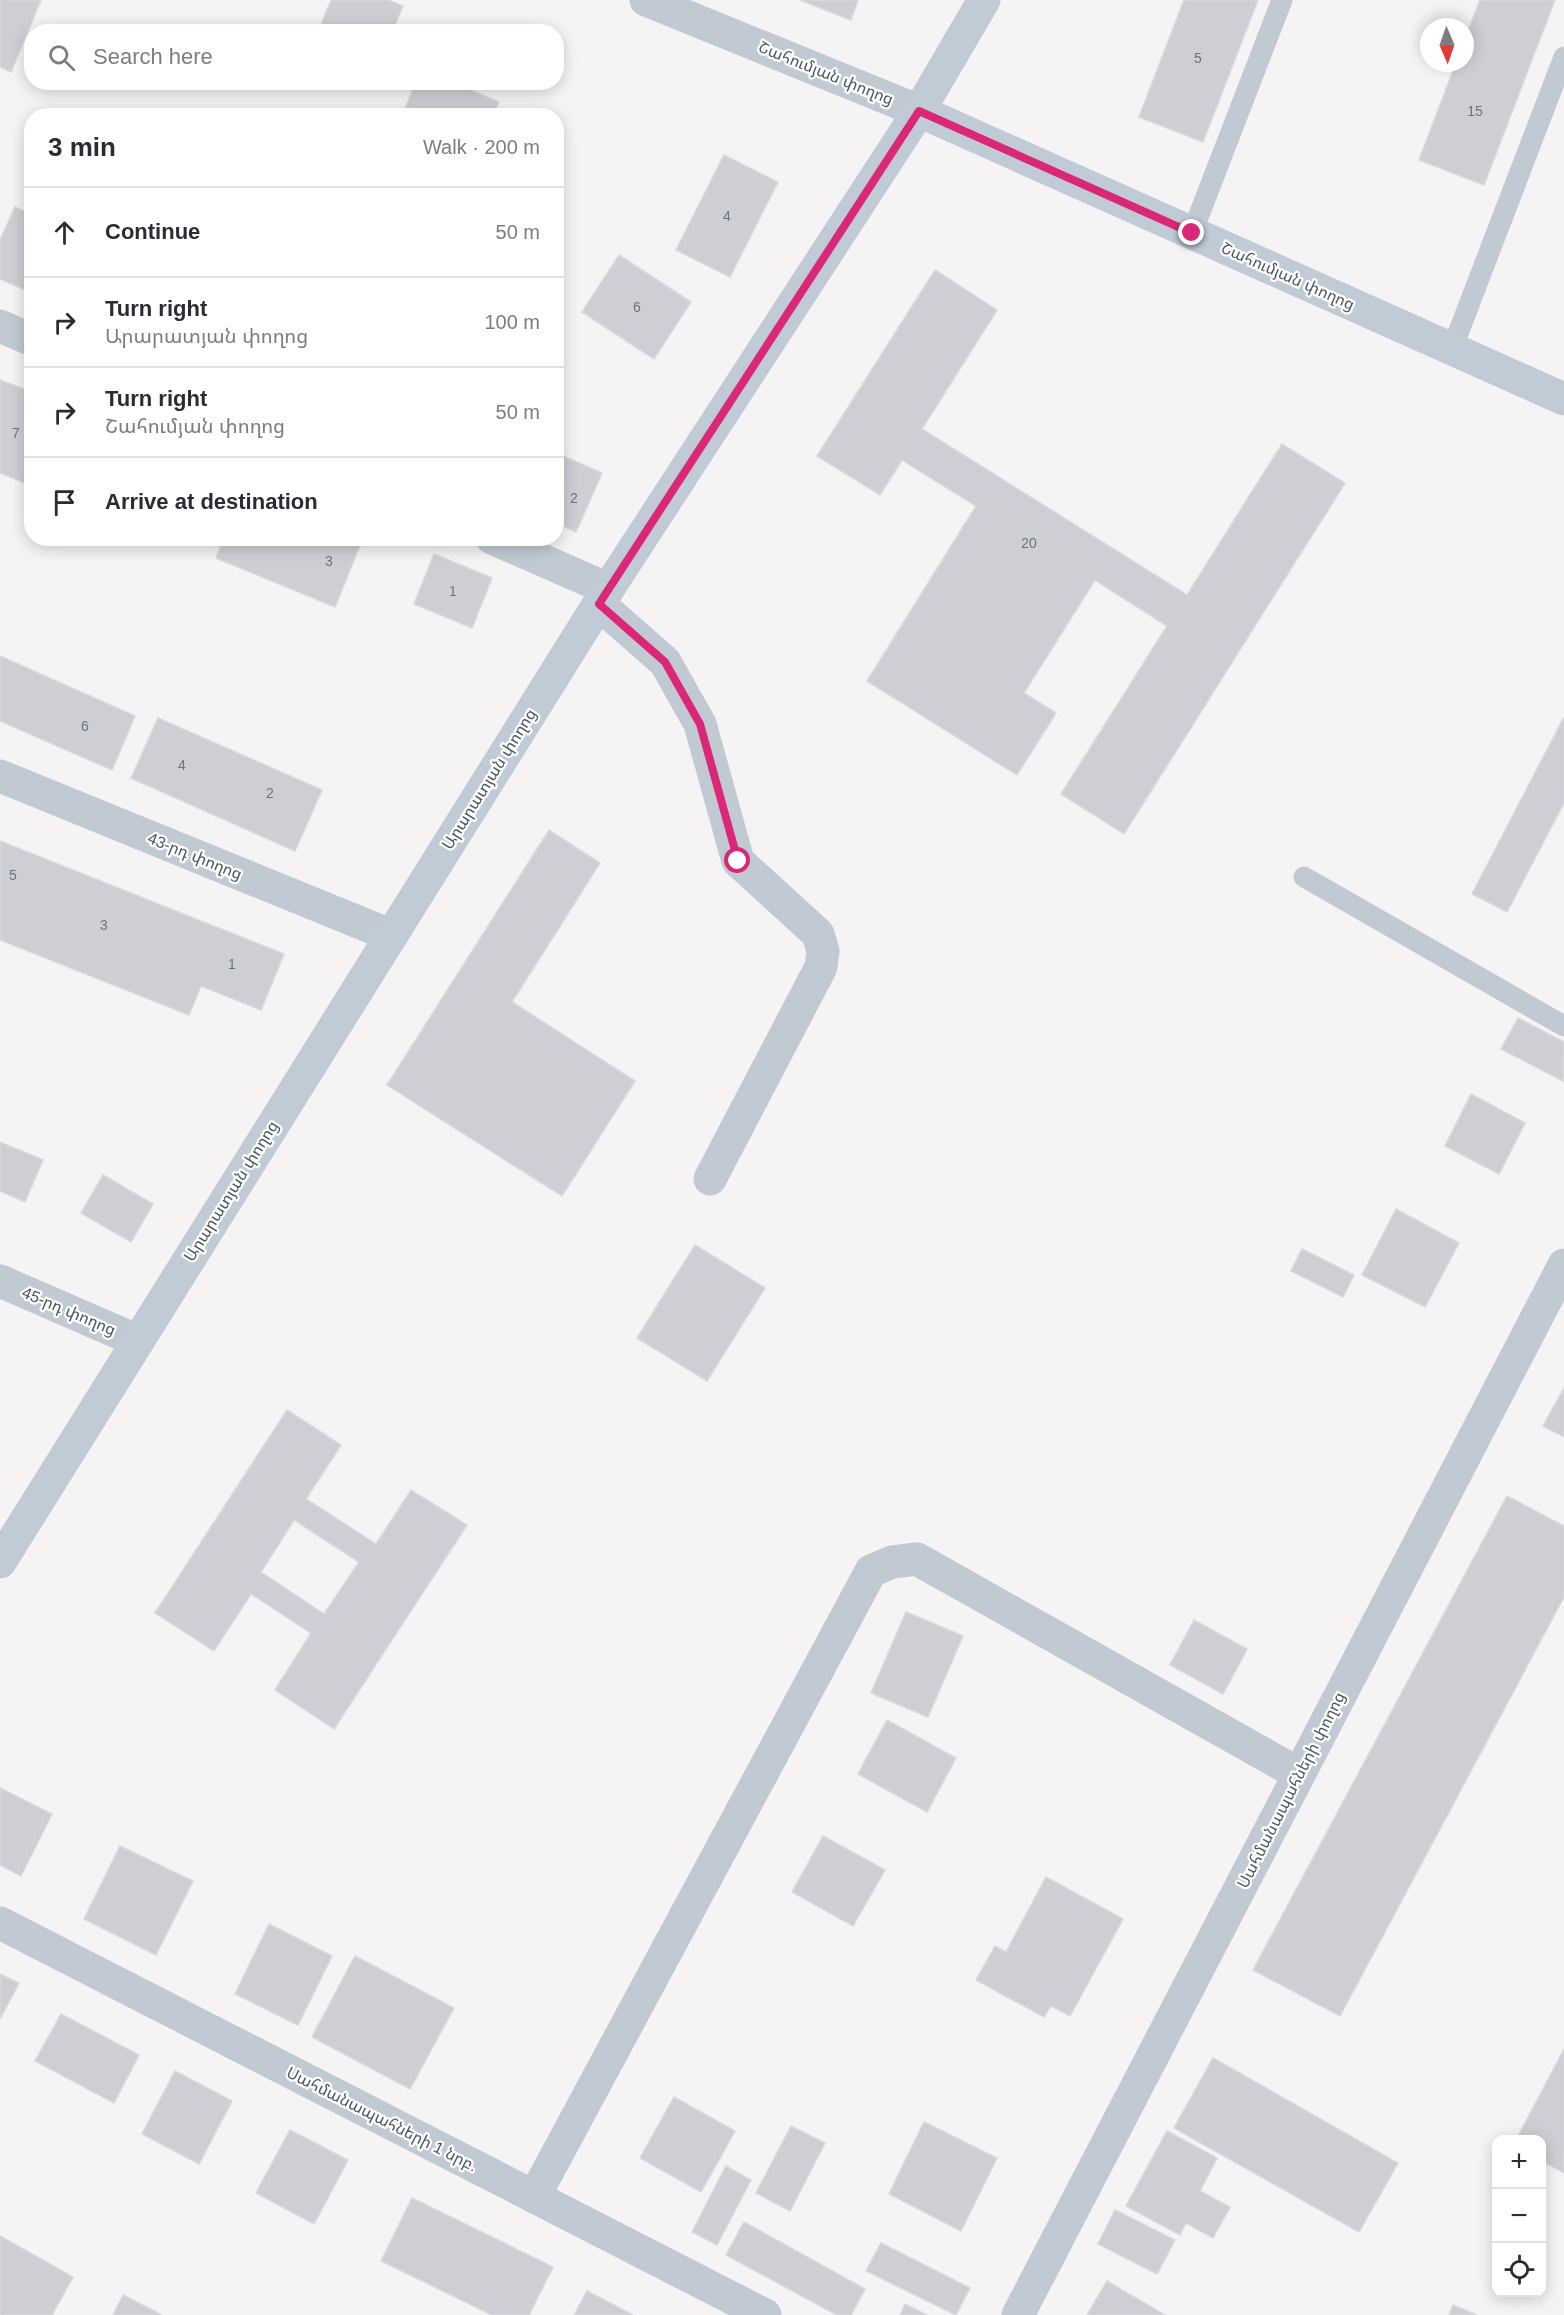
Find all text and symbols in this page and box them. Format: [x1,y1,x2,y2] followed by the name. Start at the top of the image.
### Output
[1420,18,1474,72] north arrow
[24,24,564,90] search box
[756,38,896,109] street label: Շահումյան փողոց
[45,41,78,74] icon: search
[93,44,213,69] text: Search here
[1194,50,1202,66] house number: 5
[1467,103,1483,119] house number: 15
[48,132,116,162] text: 3 min
[423,136,540,158] text: Walk · 200 m
[723,208,731,224] house number: 4
[48,216,81,249] icon: ahead
[105,219,200,244] text: Continue
[1178,219,1204,245] route end
[496,221,540,243] text: 50 m
[1218,239,1357,314] street label: Շահումյան փողոց
[105,296,207,321] text: Turn right
[633,299,641,315] house number: 6
[48,306,81,339] icon: right
[484,311,540,333] text: 100 m
[105,325,308,347] text: Արարատյան փողոց
[105,386,207,411] text: Turn right
[48,396,81,429] icon: right
[496,401,540,423] text: 50 m
[105,415,285,437] text: Շահումյան փողոց
[12,425,20,441] house number: 7
[48,486,81,519] icon: arrive
[105,489,318,514] text: Arrive at destination
[570,490,578,506] house number: 2
[1021,535,1037,551] house number: 20
[325,553,333,569] house number: 3
[449,583,457,599] house number: 1
[439,706,540,853] street label: Արարատյան փողոց
[81,718,89,734] house number: 6
[178,757,186,773] house number: 4
[266,785,274,801] house number: 2
[145,829,245,884] street label: 43-րդ փողոց
[724,847,750,873] route start
[9,867,17,883] house number: 5
[100,917,108,933] house number: 3
[228,956,236,972] house number: 1
[181,1118,282,1265] street label: Արարատյան փողոց
[19,1284,118,1339] street label: 45-րդ փողոց
[1234,1689,1349,1891] street label: Սահմանապահների փողոց
[283,2063,480,2175] street label: Սահմանապահների 1 նրբ.
[1492,2135,1546,2297] map controls
[1492,2135,1546,2189] button: +
[1492,2189,1546,2243] button: −
[1492,2243,1546,2297] button: locate

